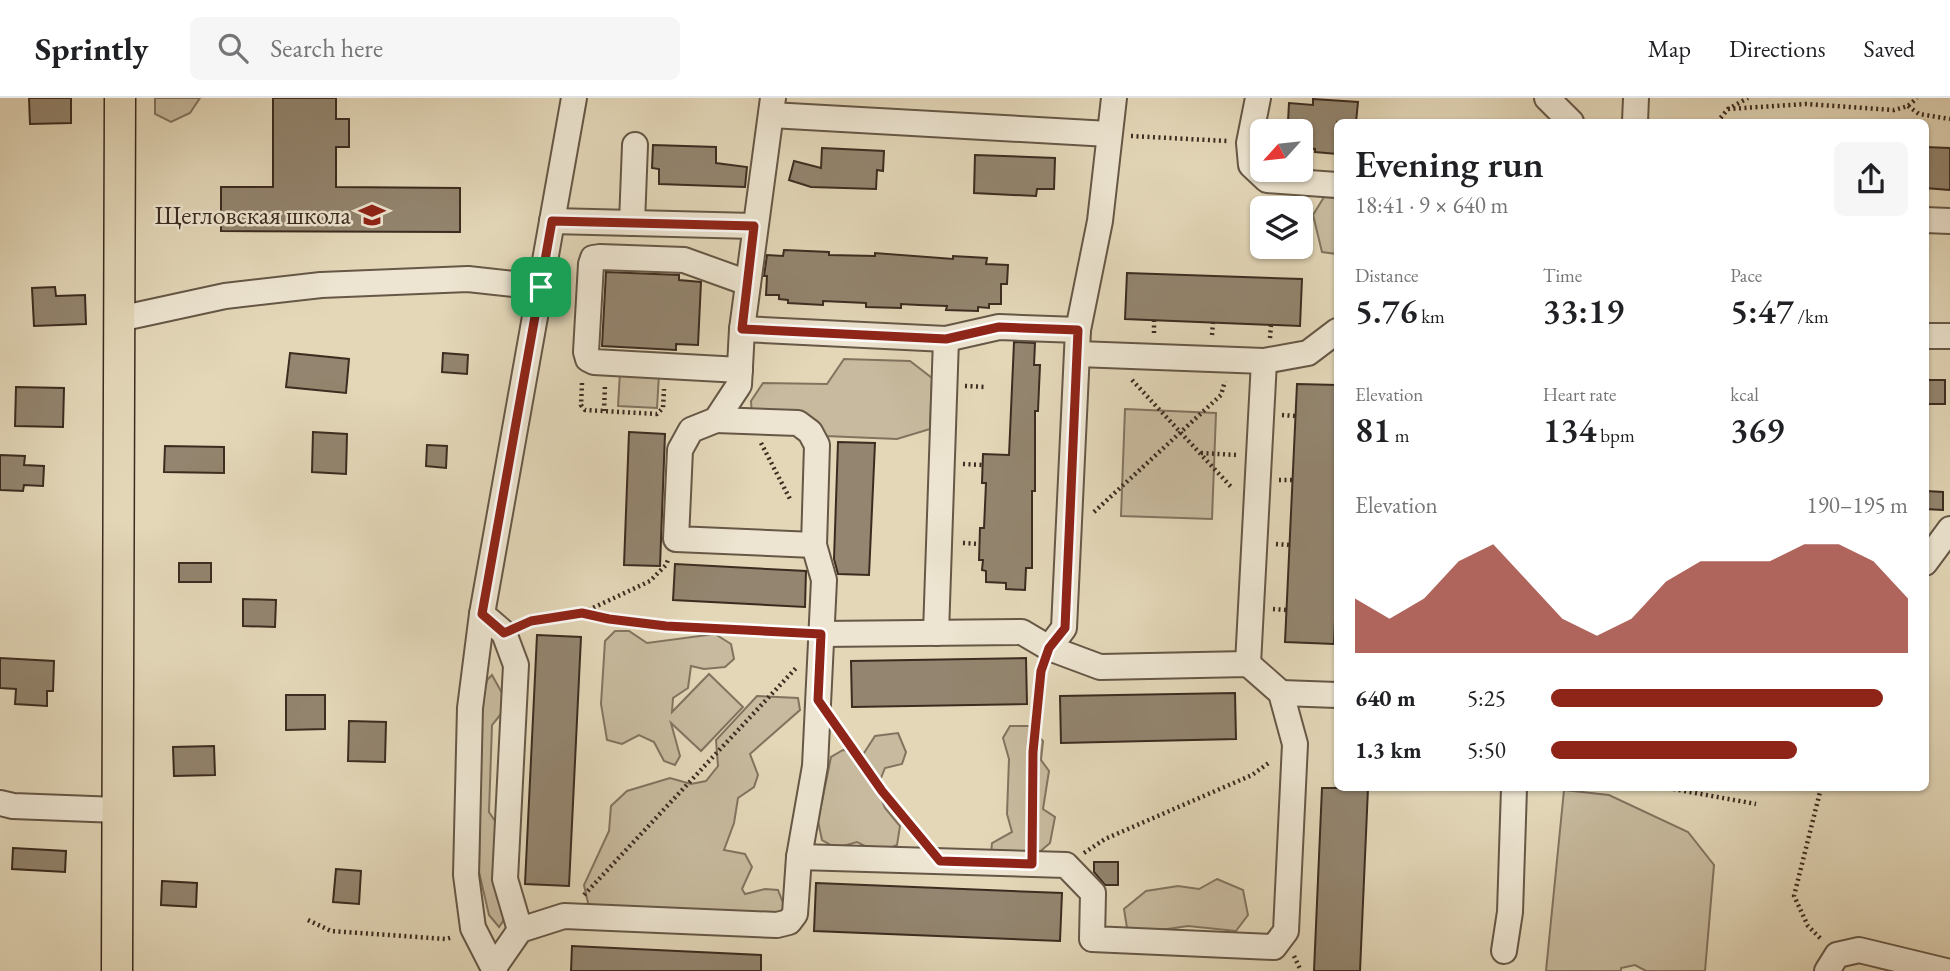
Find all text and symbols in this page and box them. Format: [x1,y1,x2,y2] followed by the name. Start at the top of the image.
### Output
[190,17,680,80] search box
[35,27,148,70] text: Sprintly
[214,29,252,67] icon: search
[270,31,383,65] text: Search here
[1648,33,1691,64] text: Map
[1729,33,1826,64] text: Directions
[1864,33,1915,64] text: Saved
[1250,119,1312,182] north arrow
[1250,119,1313,259] map controls
[1355,139,1544,188] text: Evening run
[1834,142,1908,216] button: share
[1355,190,1508,220] text: 18:41 · 9 × 640 m
[1250,196,1313,259] button: layers
[154,198,352,232] place label: Щегловская школа
[357,200,387,230] school or university icon: Щегловская школа
[511,257,571,317] pin
[1355,263,1418,288] text: Distance
[1543,263,1582,288] text: Time
[1730,263,1762,288] text: Pace
[522,268,560,306] icon: arrive
[1355,288,1417,333] text: 5.76
[1543,288,1624,333] text: 33:19
[1730,288,1794,333] text: 5:47
[1417,304,1445,329] text: km
[1794,304,1829,329] text: /km
[1355,382,1423,407] text: Elevation
[1543,382,1616,407] text: Heart rate
[1730,382,1759,407] text: kcal
[1355,407,1391,452] text: 81
[1543,407,1597,452] text: 134
[1730,407,1784,452] text: 369
[1391,423,1410,448] text: m
[1597,423,1635,448] text: bpm
[1355,490,1438,520] text: Elevation
[1807,490,1908,520] text: 190–195 m
[1355,683,1416,713] text: 640 m
[1467,683,1506,713] text: 5:25
[1355,735,1422,765] text: 1.3 km
[1467,735,1506,765] text: 5:50

